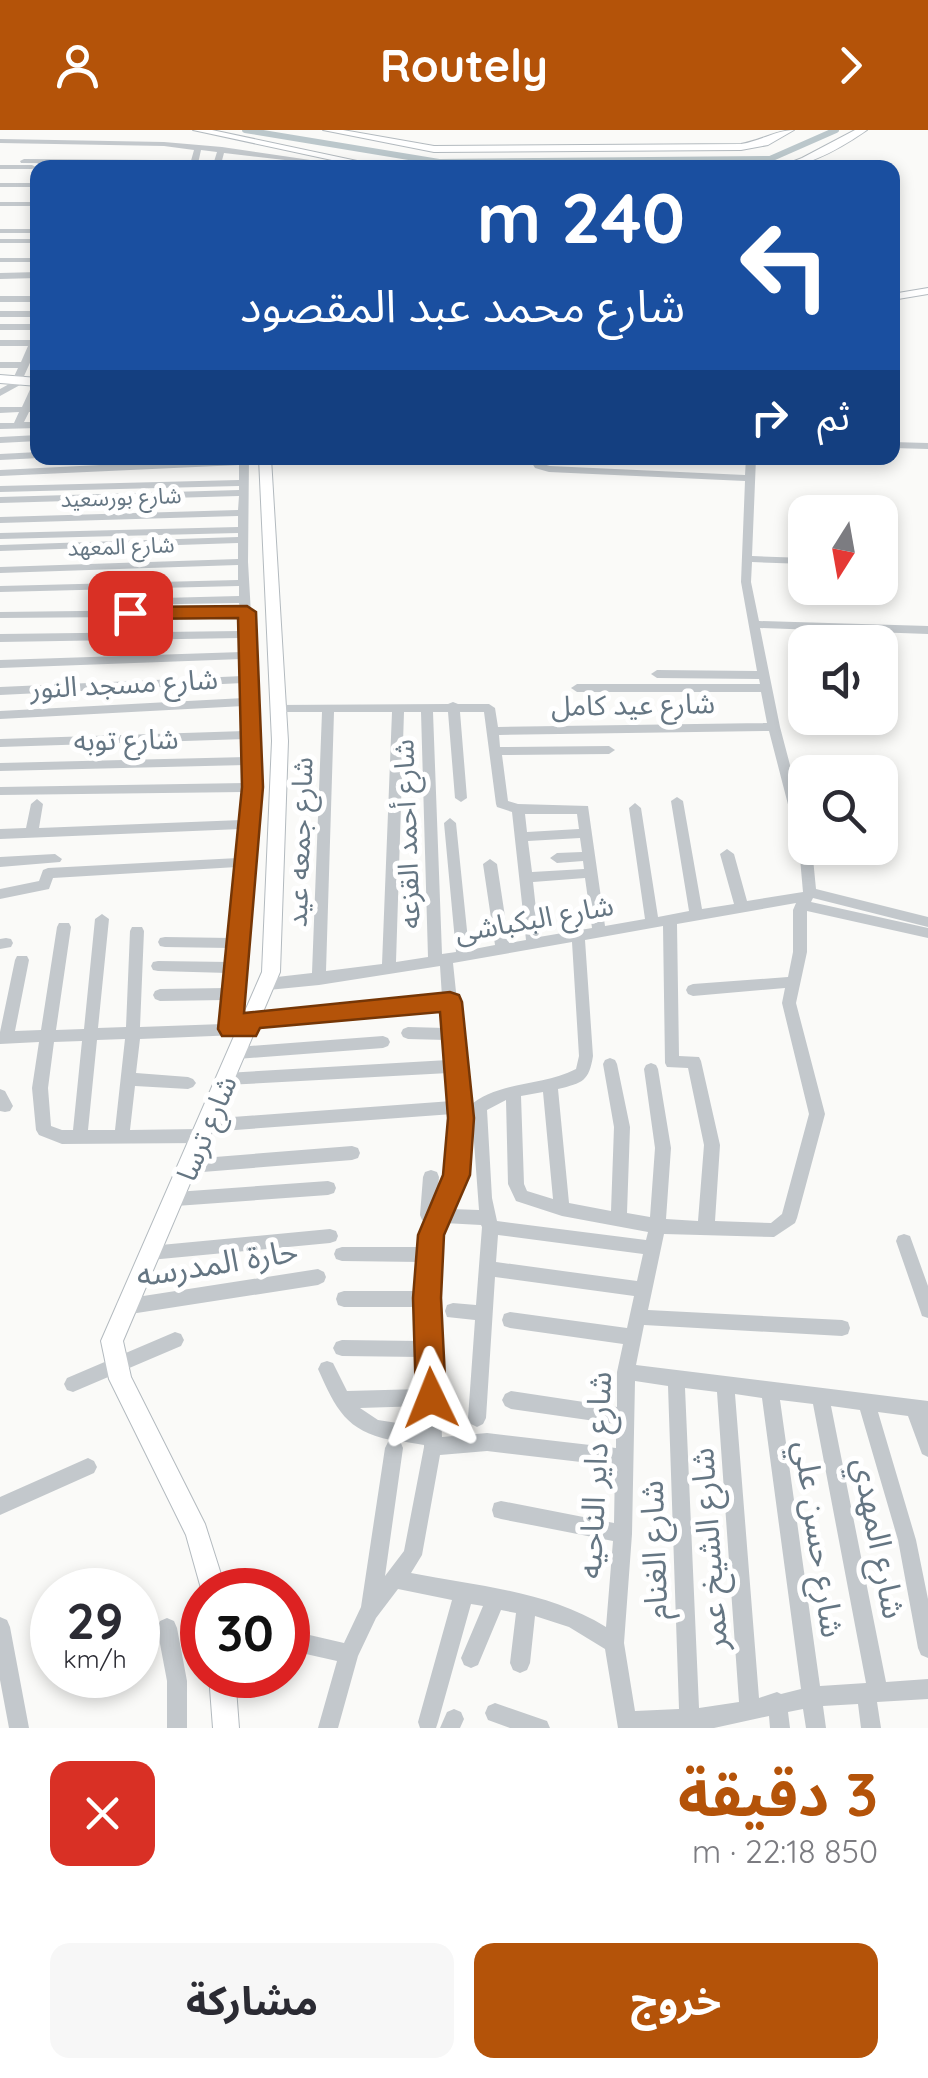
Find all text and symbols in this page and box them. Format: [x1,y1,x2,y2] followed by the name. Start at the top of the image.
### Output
[380,37,548,93] text: Routely
[50,38,105,93] icon: person
[823,38,878,93] icon: forward
[477,173,685,261] text: 240 m
[720,200,850,330] icon: left
[240,277,685,333] text: شارع محمد عبد المقصود
[742,390,797,445] icon: right
[817,392,850,440] text: ثم
[60,481,182,516] street label: شارع بورسعيد
[788,495,898,605] north arrow
[788,495,898,865] map controls
[67,530,175,565] street label: شارع المعهد
[88,571,173,656] pin
[103,586,158,641] icon: arrive
[788,625,898,735] button: sound
[28,661,219,709] street label: شارع مسجد النور
[551,685,715,727] street label: شارع عيد كامل
[73,721,179,761] street label: شارع توبه
[385,738,431,930] street label: شارع أحمد القزعه
[788,755,898,865] button: search
[279,756,323,928] street label: شارع جمعه عيد
[452,887,617,953] street label: شارع البكباشى
[168,1070,247,1187] street label: شارع ترسا
[133,1229,301,1295] street label: حارة المدرسه
[379,1346,483,1450] position arrow
[569,1370,624,1580] street label: شارع داير الناحيه
[781,1438,854,1641] street label: شارع حسن علي
[681,1446,740,1653] street label: شارع الشيخ عمر
[839,1454,915,1623] street label: شارع المهدي
[631,1479,680,1620] street label: شارع الغنام
[180,1568,310,1698] speed limit sign: 30
[67,1589,123,1652] text: 29
[63,1643,127,1674] text: km/h
[678,1756,878,1831] text: 3 دقيقة
[50,1761,155,1866] button: close
[692,1831,878,1871] text: 850 m · 22:18
[50,1943,454,2058] button: مشاركة
[474,1943,878,2058] button: خروج

